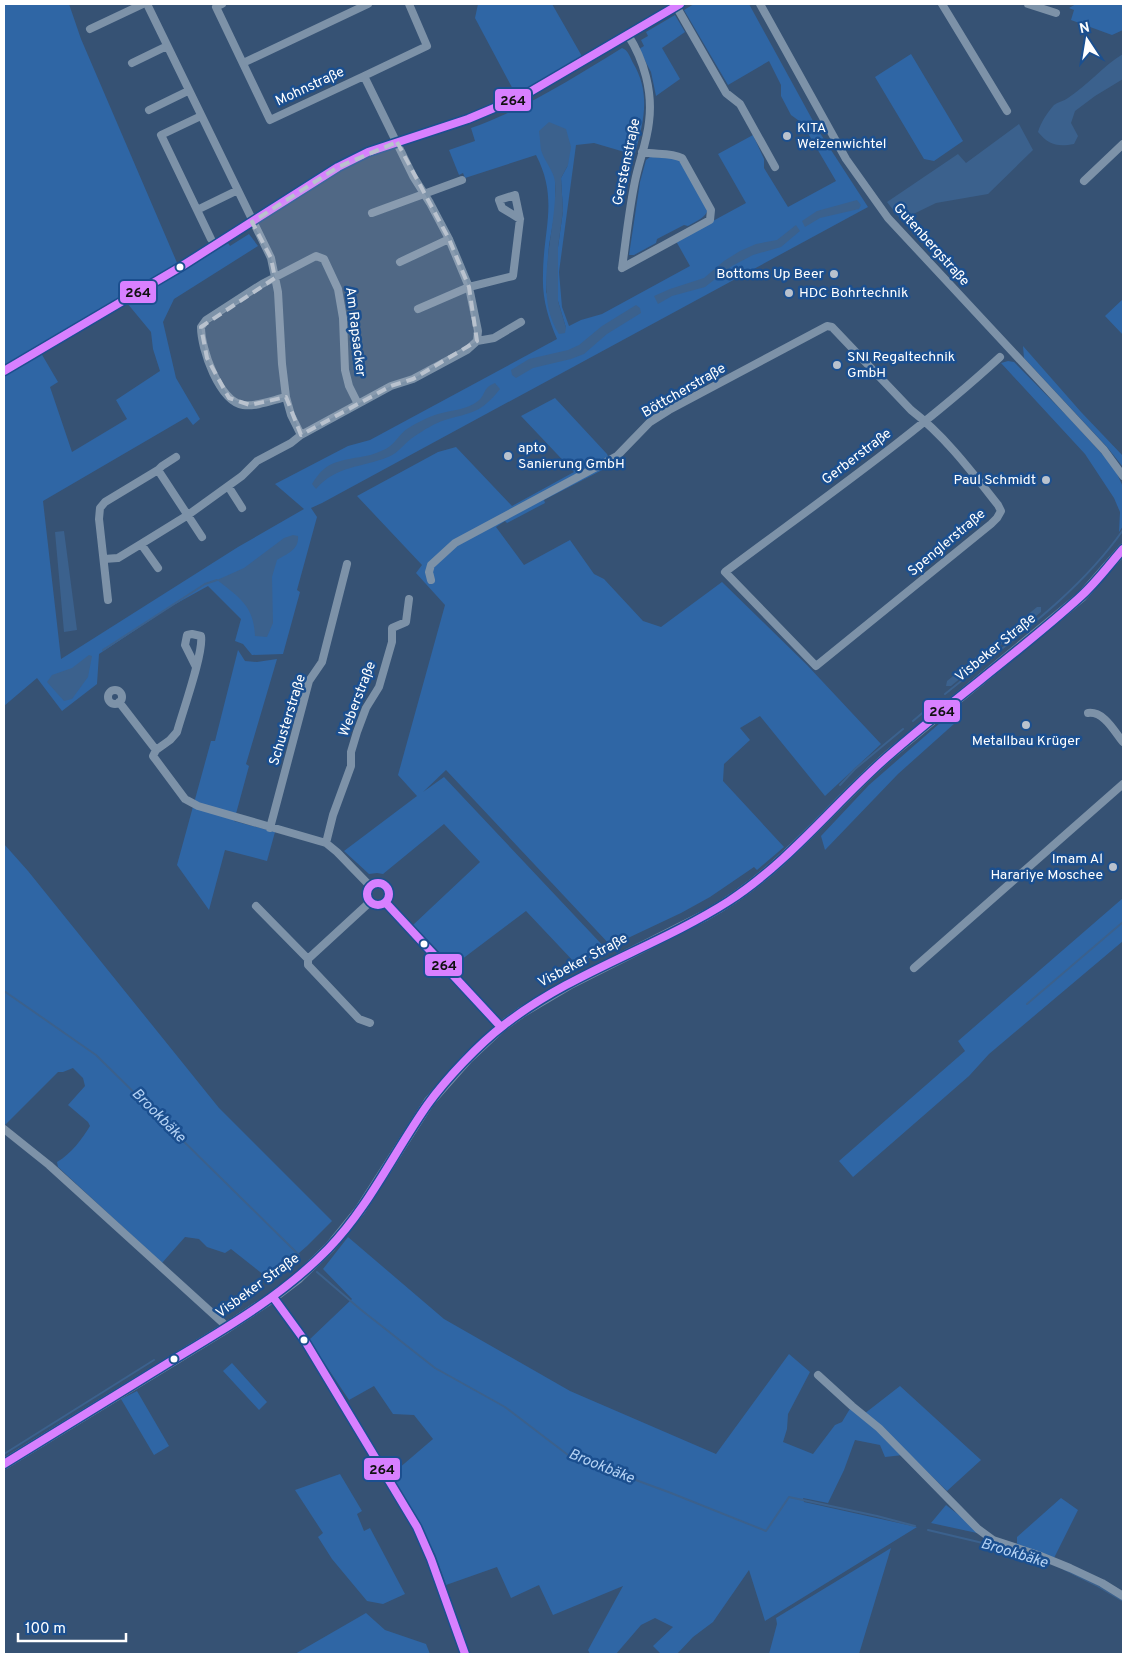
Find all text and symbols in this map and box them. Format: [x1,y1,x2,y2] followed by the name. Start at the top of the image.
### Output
[1062,15,1112,65] north arrow
[1078,19,1091,38] text: N
[273,64,347,110] street label: Mohnstraße
[494,88,532,112] line badge: 264
[500,93,526,110] text: 264
[609,117,645,207] street label: Gerstenstraße
[797,120,887,153] place label: KITA Weizenwichtel
[781,130,793,142] marker: KITA Weizenwichtel
[889,200,973,290] street label: Gutenbergstraße
[175,262,185,272] unlabelled marker
[716,266,825,283] place label: Bottoms Up Beer
[828,268,840,280] marker: Bottoms Up Beer
[119,280,157,304] line badge: 264
[125,285,151,302] text: 264
[799,285,908,302] place label: HDC Bohrtechnik
[341,286,369,378] street label: Am Rapsacker
[783,287,795,299] marker: HDC Bohrtechnik
[847,349,955,382] place label: SNI Regaltechnik GmbH
[831,359,843,371] marker: SNI Regaltechnik GmbH
[639,360,729,422] street label: Böttcherstraße
[819,425,895,489] street label: Gerberstraße
[518,440,625,473] place label: apto Sanierung GmbH
[502,450,514,462] marker: apto Sanierung GmbH
[953,472,1036,489] place label: Paul Schmidt
[1040,474,1052,486] marker: Paul Schmidt
[905,506,989,580] street label: Spenglerstraße
[952,610,1040,686] street label: Visbeker Straße
[336,659,380,739] street label: Weberstraße
[266,672,310,768] street label: Schusterstraße
[923,699,961,723] line badge: 264
[929,704,955,721] text: 264
[1020,719,1032,731] marker: Metallbau Krüger
[972,733,1081,750] place label: Metallbau Krüger
[990,851,1103,884] place label: Imam Al Harariye Moschee
[1107,861,1119,873] marker: Imam Al Harariye Moschee
[535,930,631,992] street label: Visbeker Straße
[419,939,429,949] unlabelled marker
[424,953,463,977] line badge: 264
[431,958,457,975] text: 264
[127,1085,189,1147] water label: Brookbäke
[213,1250,303,1322] street label: Visbeker Straße
[299,1335,309,1345] unlabelled marker
[169,1354,179,1364] unlabelled marker
[565,1445,637,1489] water label: Brookbäke
[363,1457,401,1481] line badge: 264
[369,1462,395,1479] text: 264
[978,1535,1050,1573] water label: Brookbäke
[18,1610,125,1642] scale bar
[25,1620,66,1639] text: 100 m

